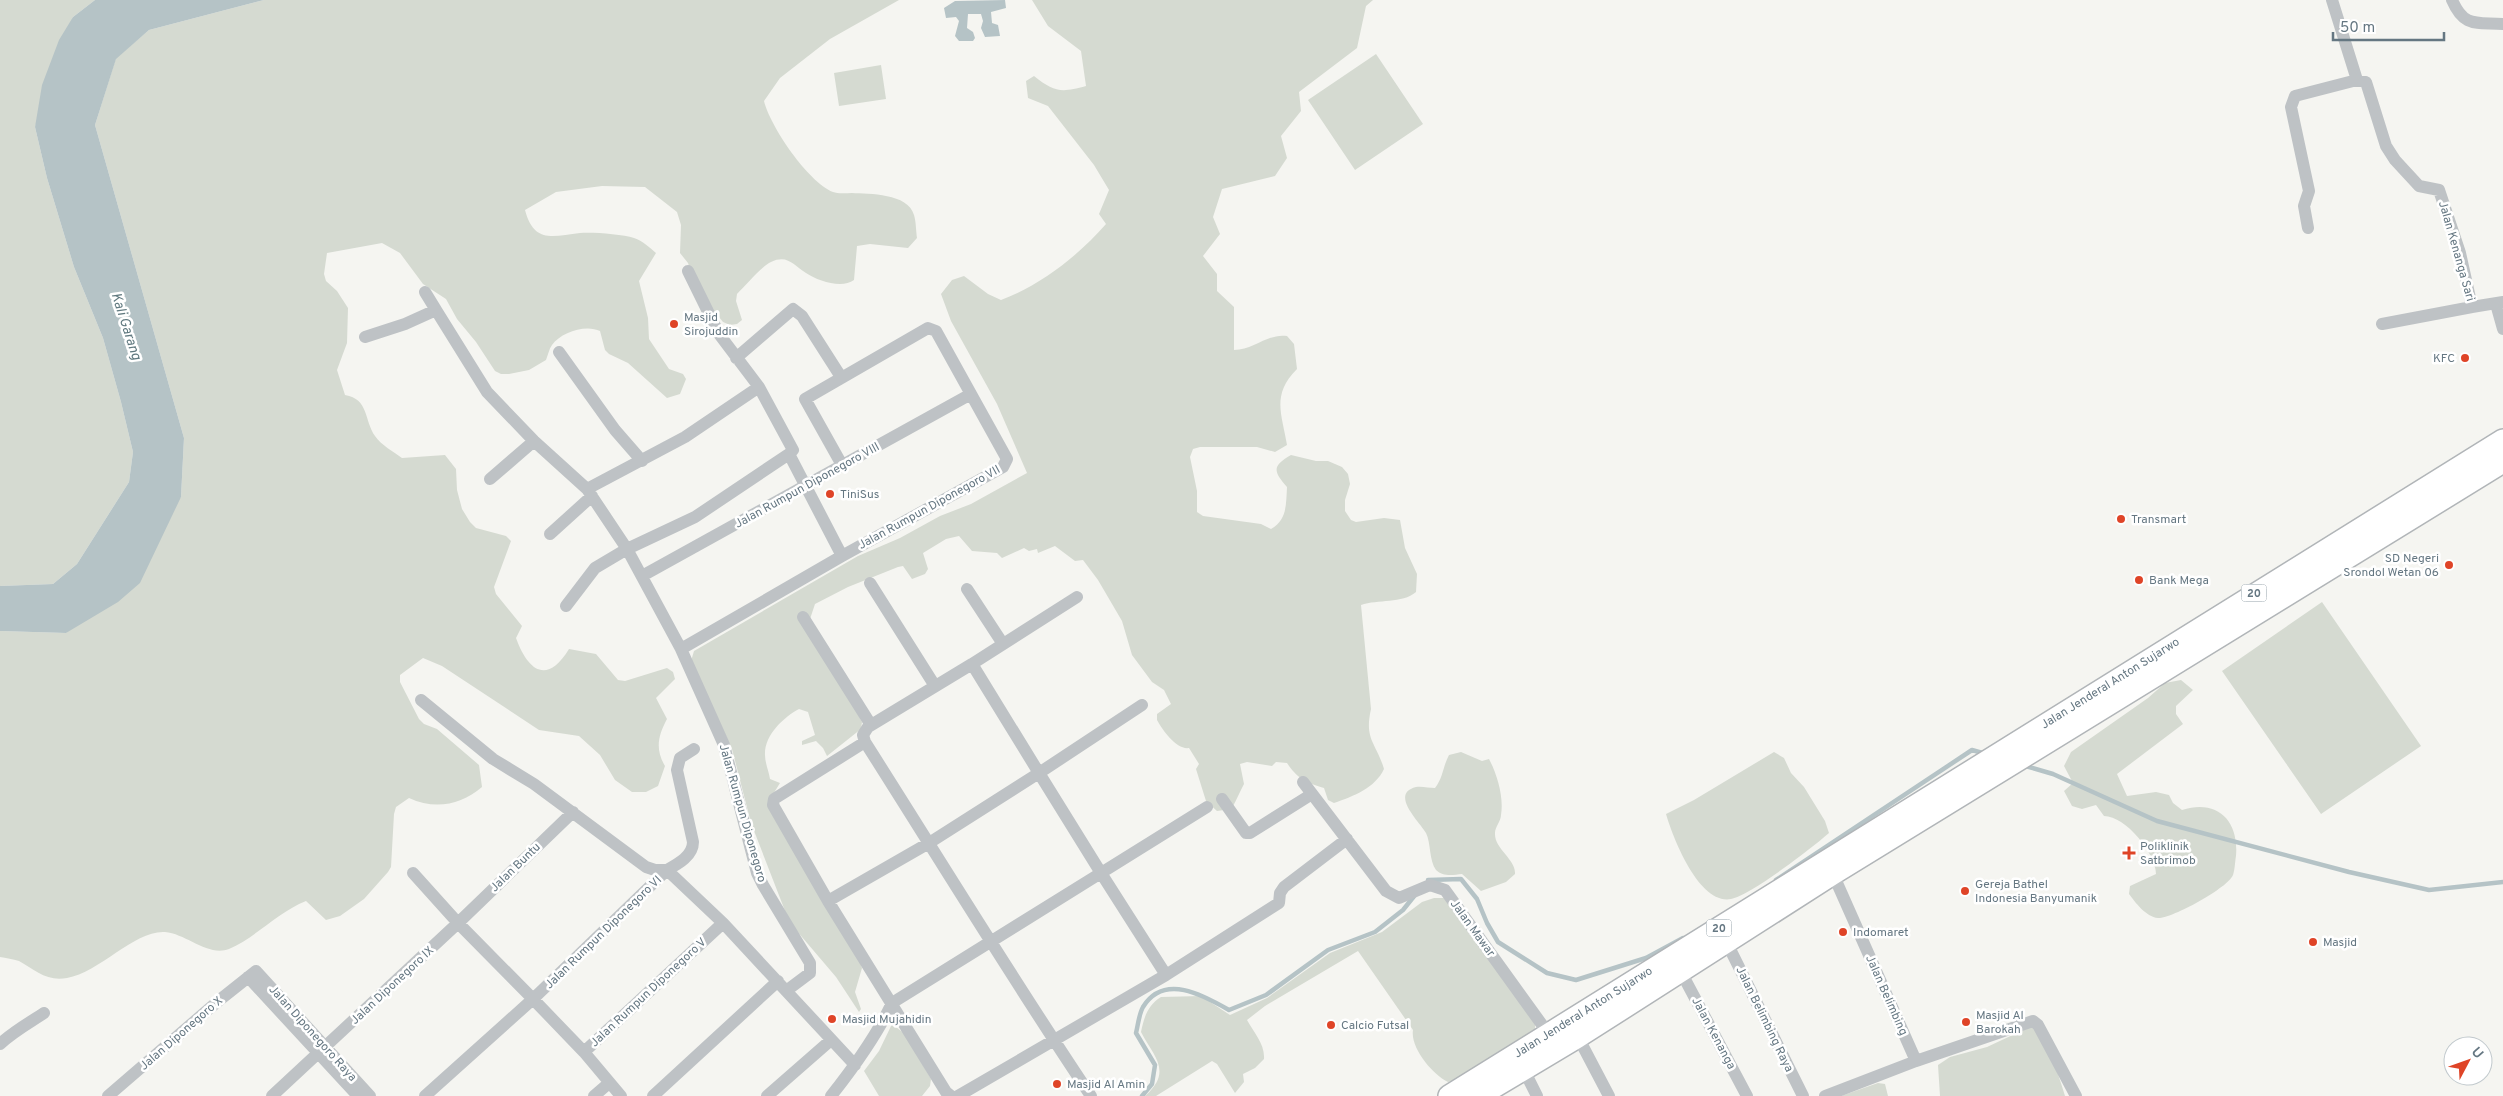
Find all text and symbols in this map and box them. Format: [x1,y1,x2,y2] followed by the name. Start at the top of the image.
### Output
[2333,10,2444,42] scale bar
[2340,19,2375,38] text: 50 m
[2434,199,2478,303] street label: Jalan Kenanga Sari
[107,291,145,363] water label: Kali Garang
[684,310,738,340] place label: Masjid Sirojuddin
[668,318,680,330] marker: Masjid Sirojuddin
[2433,351,2455,367] place label: KFC
[2459,352,2471,364] marker: KFC
[732,439,883,532] street label: Jalan Rumpun Diponegoro VIII
[856,462,1003,554] street label: Jalan Rumpun Diponegoro VII
[840,487,879,503] place label: TiniSus
[824,488,836,500] marker: TiniSus
[2131,512,2186,528] place label: Transmart
[2115,513,2127,525] marker: Transmart
[2343,551,2439,581] place label: SD Negeri Srondol Wetan 06
[2443,559,2455,571] marker: SD Negeri Srondol Wetan 06
[2149,573,2209,589] place label: Bank Mega
[2133,574,2145,586] marker: Bank Mega
[2242,584,2266,602] road number: 20
[2038,634,2183,733] street label: Jalan Jenderal Anton Sujarwo
[715,742,770,885] street label: Jalan Rumpun Diponegoro
[2140,839,2196,869] place label: Poliklinik Satbrimob
[487,840,544,896] street label: Jalan Buntu
[2122,846,2136,860] marker: Poliklinik Satbrimob
[542,872,664,992] street label: Jalan Rumpun Diponegoro VI
[1975,877,2097,907] place label: Gereja Bathel Indonesia Banyumanik
[1959,885,1971,897] marker: Gereja Bathel Indonesia Banyumanik
[1446,897,1499,961] street label: Jalan Mawar
[1706,920,1732,936] road number: 20
[1853,925,1909,941] place label: Indomaret
[1837,926,1849,938] marker: Indomaret
[587,934,709,1050] street label: Jalan Rumpun Diponegoro V
[2323,935,2357,951] place label: Masjid
[2307,936,2319,948] marker: Masjid
[348,943,438,1029] street label: Jalan Diponegoro IX
[1861,953,1911,1038] street label: Jalan Belimbing
[1511,963,1656,1062] street label: Jalan Jenderal Anton Sujarwo
[1732,964,1797,1075] street label: Jalan Belimbing Raya
[265,982,360,1085] street label: Jalan Diponegoro Raya
[137,993,227,1074] street label: Jalan Diponegoro X
[1687,995,1739,1072] street label: Jalan Kenanga
[1976,1008,2024,1038] place label: Masjid Al Barokah
[842,1012,931,1028] place label: Masjid Mujahidin
[826,1013,838,1025] marker: Masjid Mujahidin
[1960,1016,1972,1028] marker: Masjid Al Barokah
[1341,1018,1409,1034] place label: Calcio Futsal
[1325,1019,1337,1031] marker: Calcio Futsal
[2443,1036,2493,1086] north arrow
[2467,1044,2486,1063] text: U
[1067,1077,1145,1093] place label: Masjid Al Amin
[1051,1078,1063,1090] marker: Masjid Al Amin

